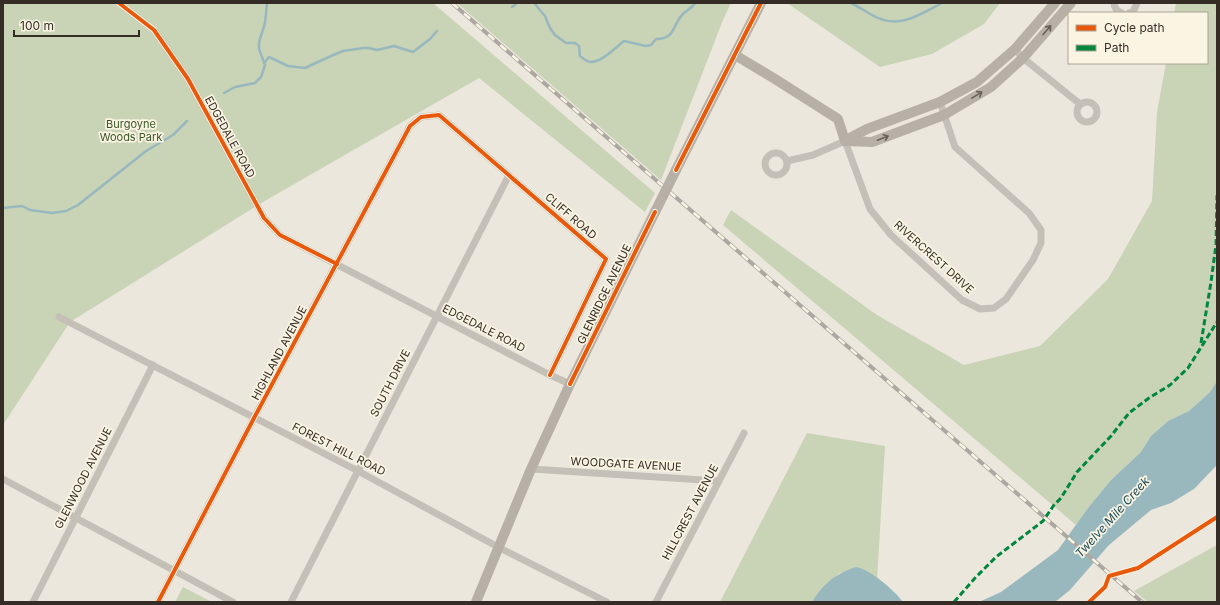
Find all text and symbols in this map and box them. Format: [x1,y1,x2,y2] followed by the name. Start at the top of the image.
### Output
[14,12,139,38] scale bar
[1068,12,1208,64] legend
[20,18,54,33] text: 100 m
[1104,20,1165,35] text: Cycle path
[1042,26,1051,36] one-way arrow
[1104,40,1129,55] text: Path
[971,90,983,98] one-way arrow
[202,94,258,180] street label: EDGEDALE ROAD
[100,117,162,144] park label: Burgoyne Woods Park
[876,133,888,141] one-way arrow
[542,190,600,242] street label: CLIFF ROAD
[891,218,977,296] street label: RIVERCREST DRIVE
[574,242,634,346] street label: GLENRIDGE AVENUE
[440,301,528,355] street label: EDGEDALE ROAD
[248,303,310,403] street label: HIGHLAND AVENUE
[367,347,413,419] street label: SOUTH DRIVE
[290,419,388,479] street label: FOREST HILL ROAD
[51,425,115,531] street label: GLENWOOD AVENUE
[570,454,682,474] street label: WOODGATE AVENUE
[659,462,721,562] street label: HILLCREST AVENUE
[1072,473,1153,561] water label: Twelve Mile Creek

